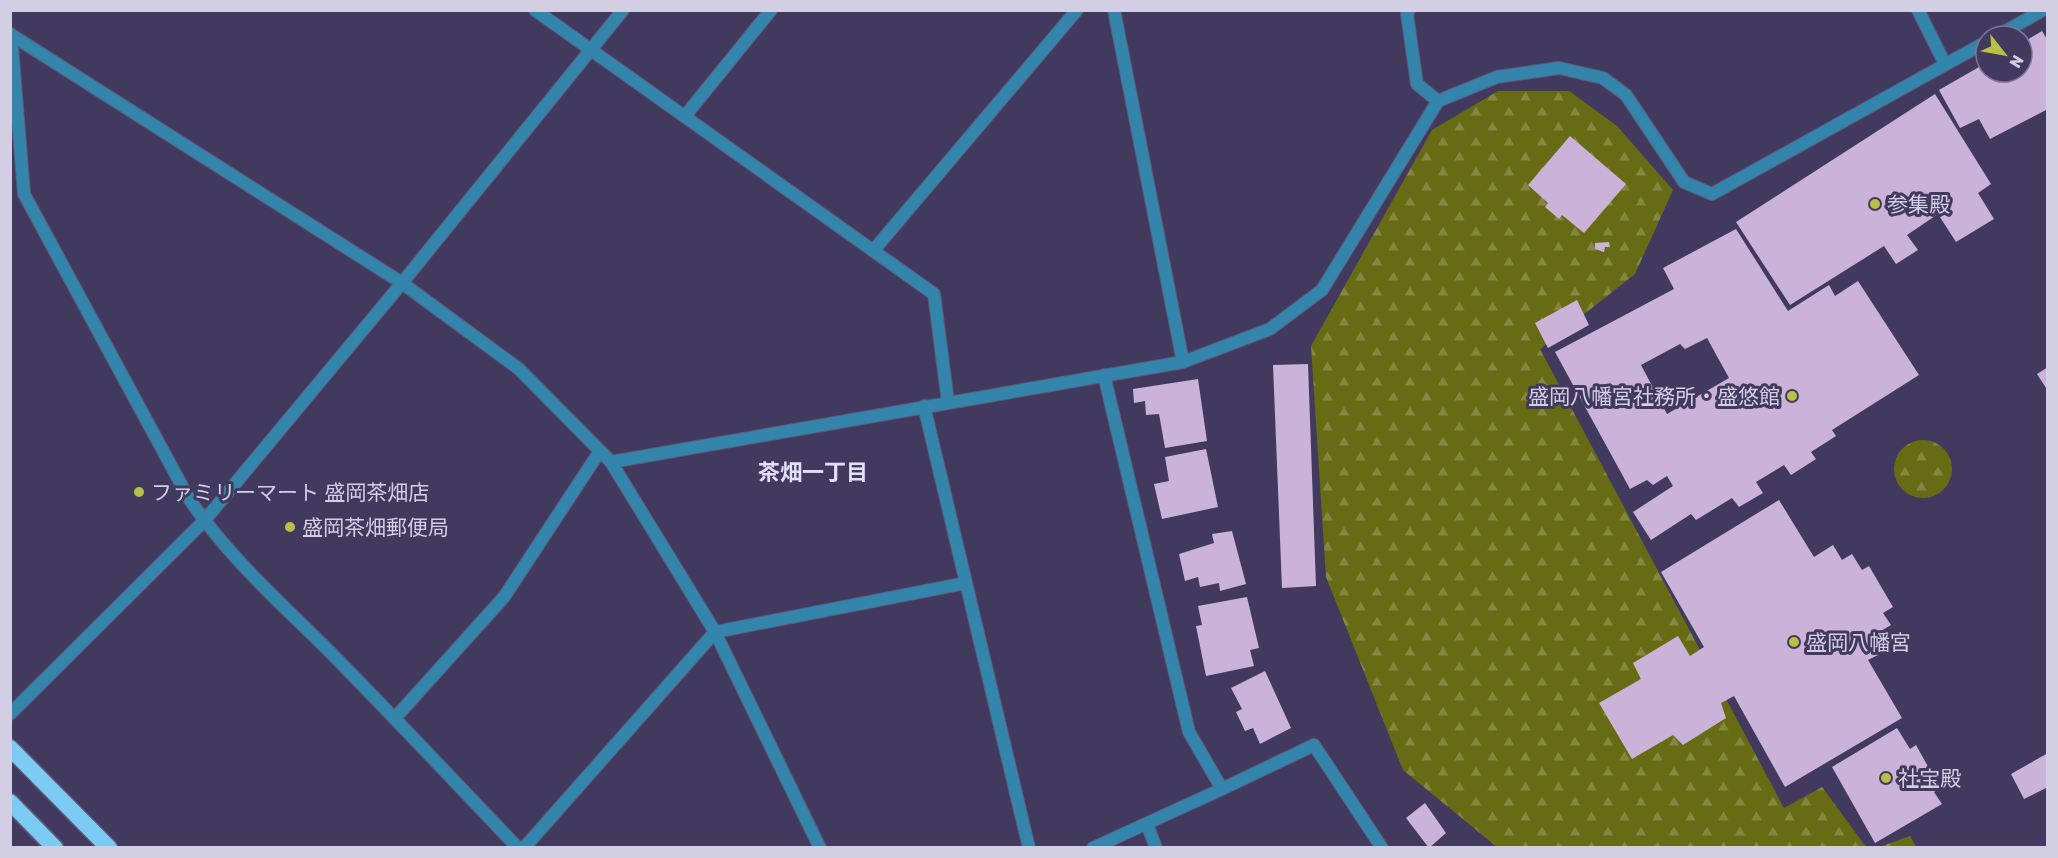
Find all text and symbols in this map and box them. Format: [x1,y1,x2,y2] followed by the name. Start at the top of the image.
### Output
[1974,24,2034,84] north arrow
[2005,52,2028,71] text: N
[1887,192,1950,217] place label: 参集殿
[1868,197,1882,211] marker: 参集殿
[1528,384,1780,409] place label: 盛岡八幡宮社務所・盛悠館
[1785,389,1799,403] marker: 盛岡八幡宮社務所・盛悠館
[758,459,868,486] district label: 茶畑一丁目
[151,480,429,505] place label: ファミリーマート 盛岡茶畑店
[132,485,146,499] marker: ファミリーマート 盛岡茶畑店
[302,515,449,540] place label: 盛岡茶畑郵便局
[283,520,297,534] marker: 盛岡茶畑郵便局
[1806,630,1911,655] place label: 盛岡八幡宮
[1787,635,1801,649] marker: 盛岡八幡宮
[1898,766,1961,791] place label: 社宝殿
[1879,771,1893,785] marker: 社宝殿

